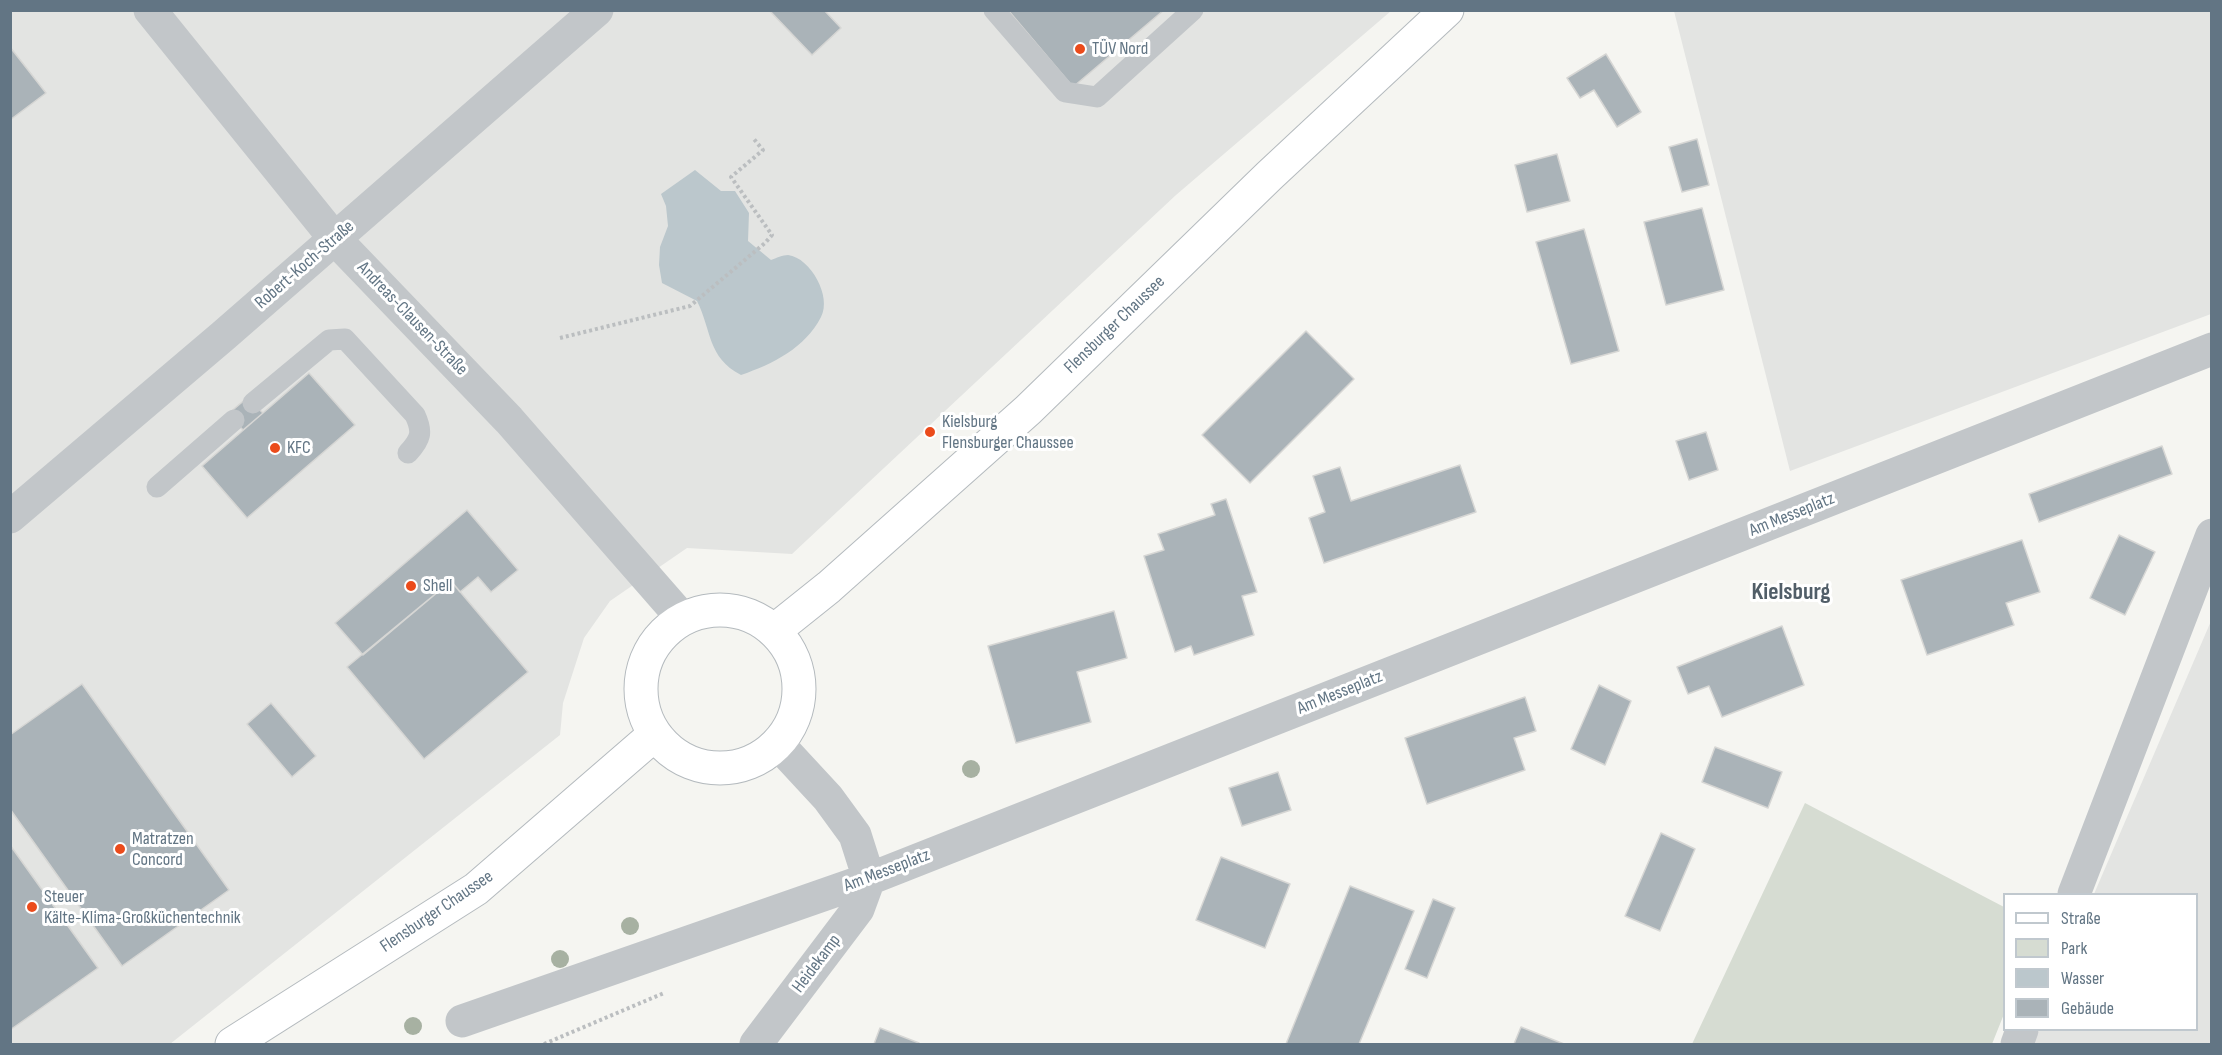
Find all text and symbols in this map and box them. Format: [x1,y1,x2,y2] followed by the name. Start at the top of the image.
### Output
[1092,38,1148,60] place label: TÜV Nord
[1073,42,1087,56] marker: TÜV Nord
[251,216,359,314] street label: Robert-Koch-Straße
[352,258,472,380] street label: Andreas-Clausen-Straße
[1060,271,1170,379] street label: Flensburger Chaussee
[942,411,1074,454] place label: Kielsburg Flensburger Chaussee
[923,425,937,439] marker: Kielsburg Flensburger Chaussee
[287,437,311,459] place label: KFC
[268,441,282,455] marker: KFC
[1746,488,1838,542] street label: Am Messeplatz
[423,575,452,597] place label: Shell
[404,579,418,593] marker: Shell
[1752,579,1830,607] district label: Kielsburg
[1294,666,1386,720] street label: Am Messeplatz
[132,828,194,870] place label: Matratzen Concord
[113,842,127,856] marker: Matratzen Concord
[841,845,933,897] street label: Am Messeplatz
[376,866,498,958] street label: Flensburger Chaussee
[44,886,241,928] place label: Steuer Kälte-Klima-Großküchentechnik
[2003,893,2198,1031] legend
[25,900,39,914] marker: Steuer Kälte-Klima-Großküchentechnik
[2061,908,2101,929] text: Straße
[788,931,846,997] street label: Heidekamp
[2061,938,2087,959] text: Park
[2061,968,2104,989] text: Wasser
[2061,998,2114,1019] text: Gebäude

